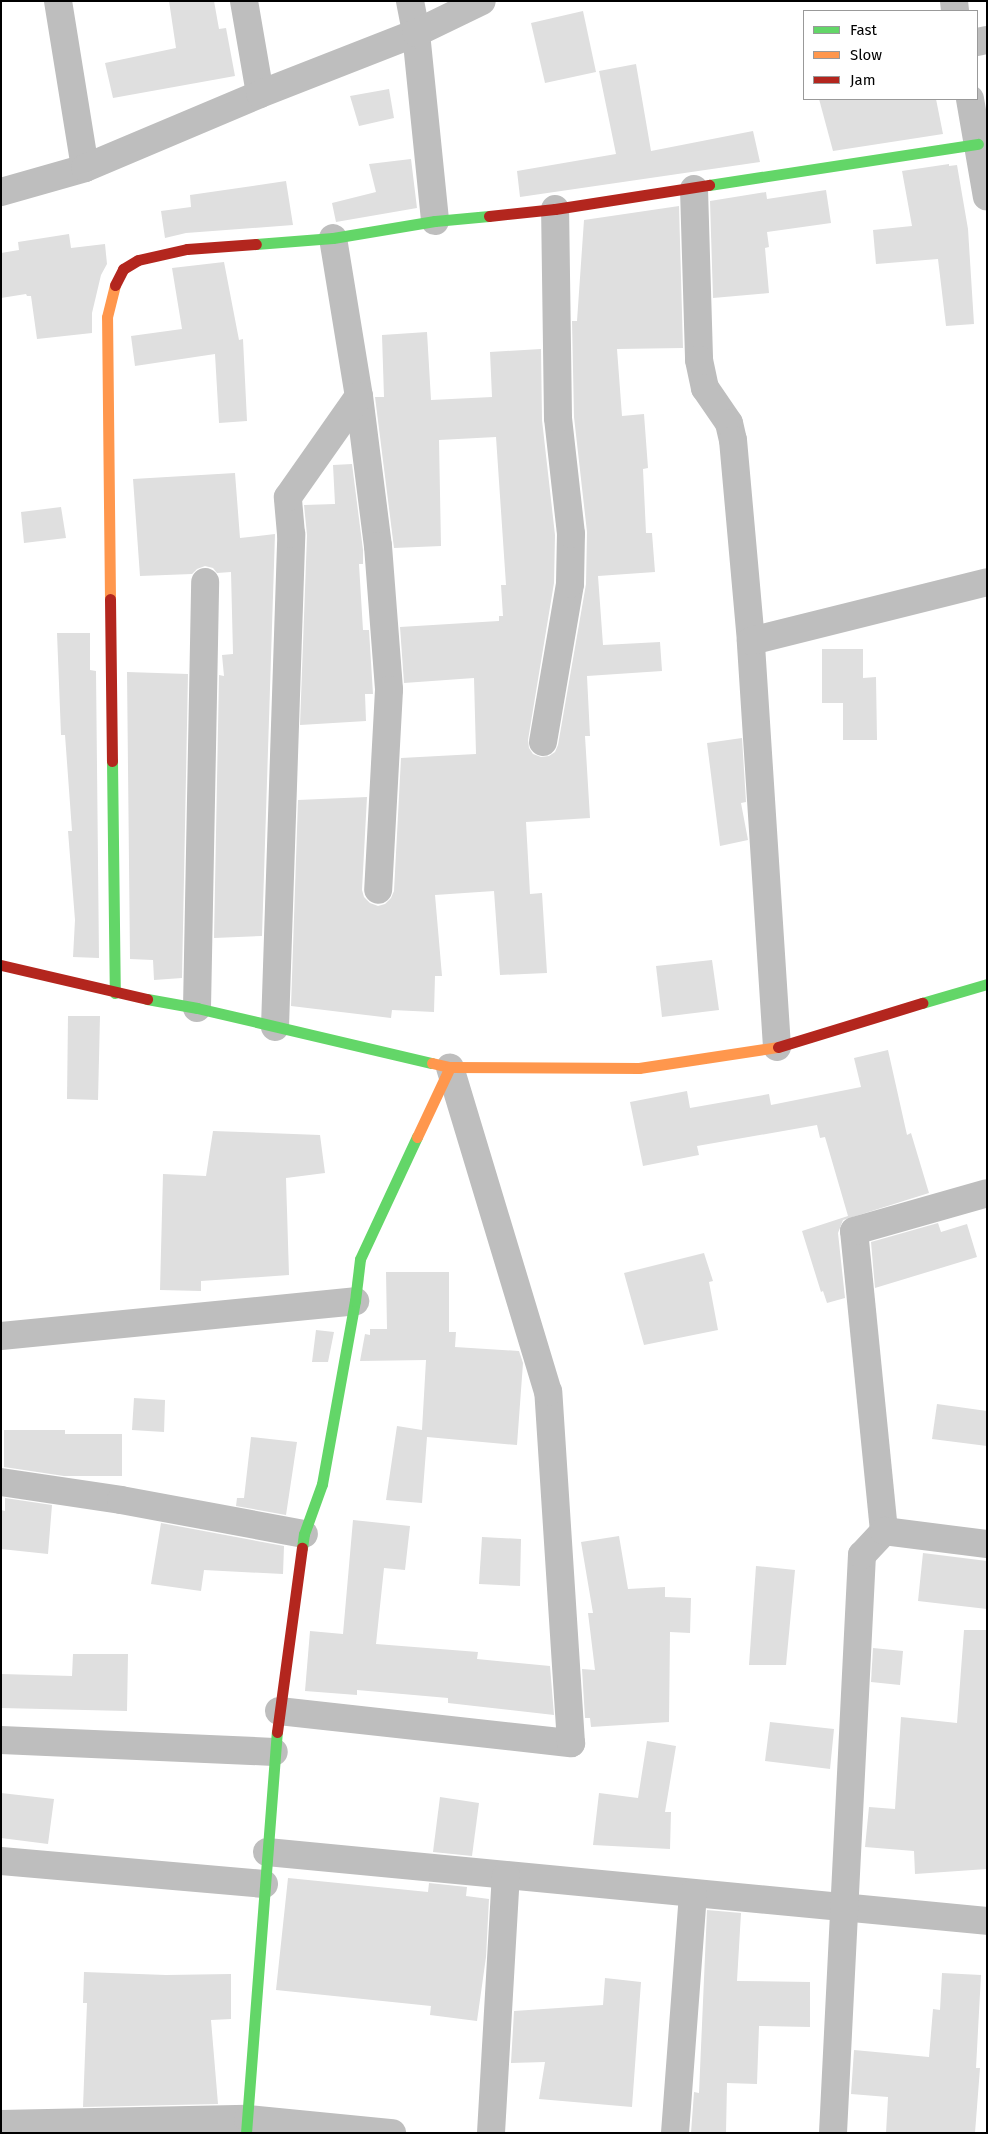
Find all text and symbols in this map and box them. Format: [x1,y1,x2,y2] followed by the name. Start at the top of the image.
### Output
[803,10,978,100] legend
[850,21,877,39] text: Fast
[850,46,882,64] text: Slow
[850,71,876,89] text: Jam

